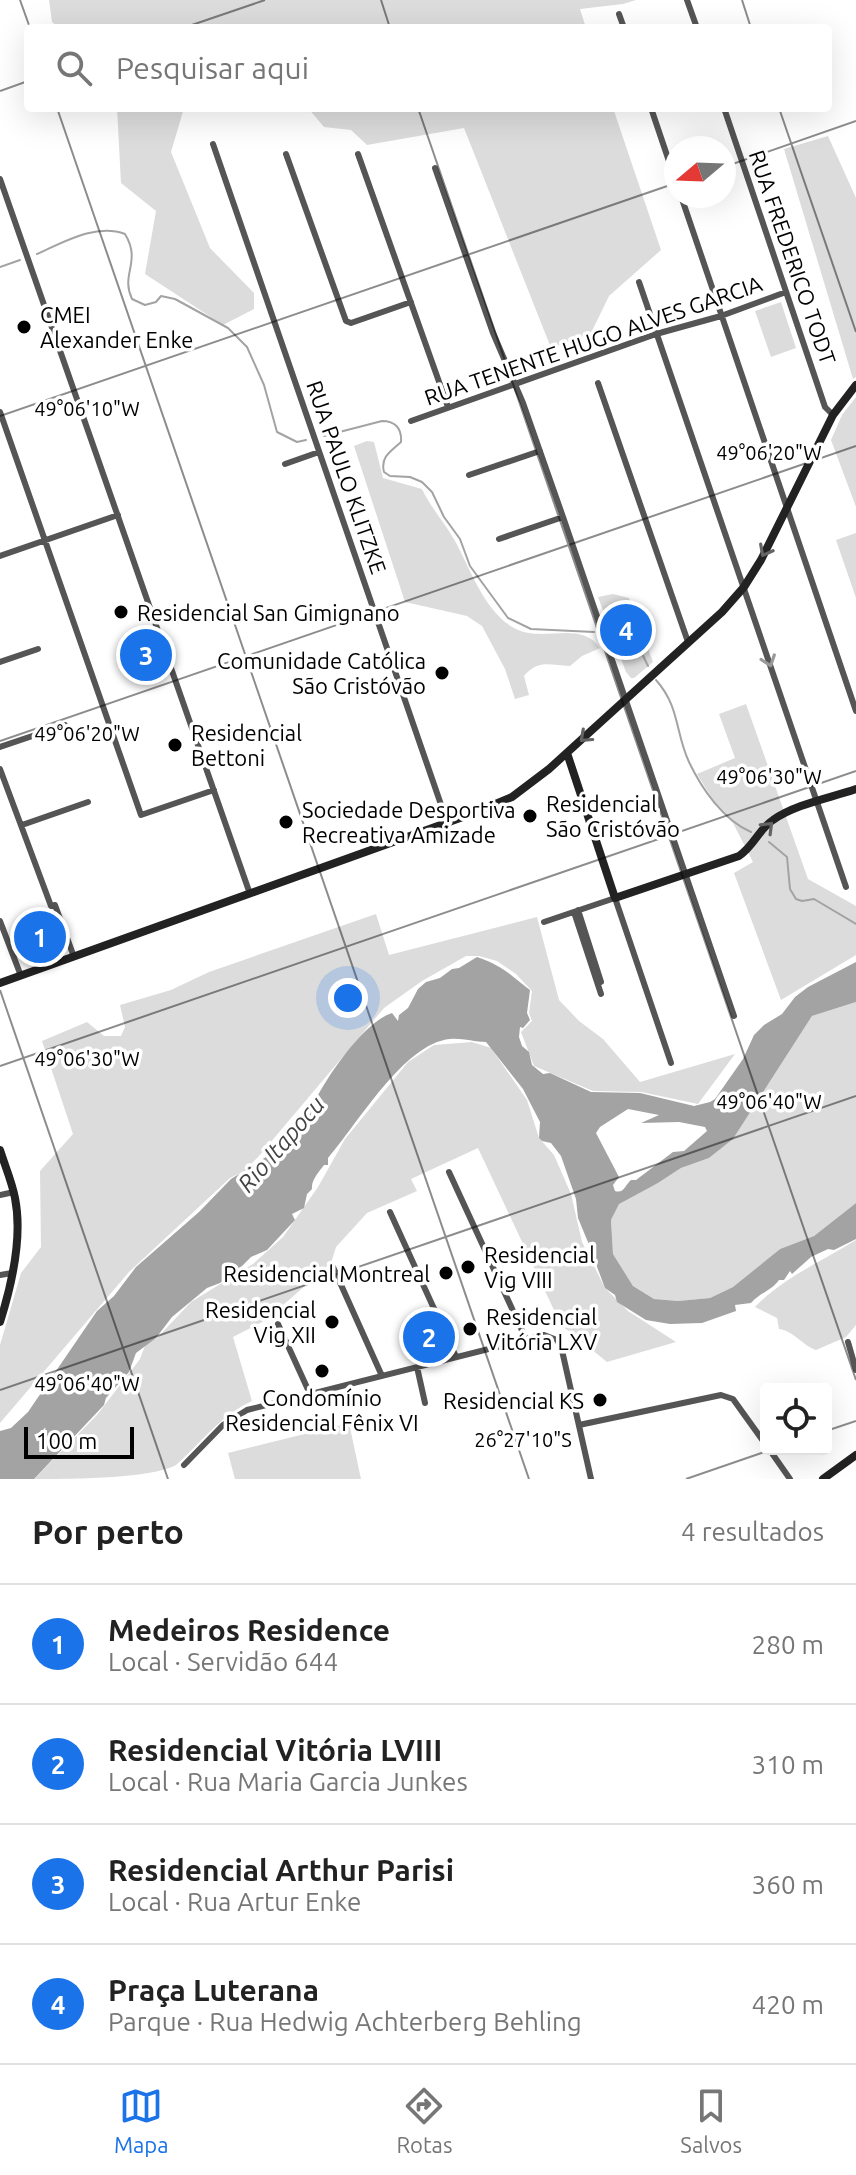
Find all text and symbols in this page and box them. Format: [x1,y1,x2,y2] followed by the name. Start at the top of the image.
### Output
[24,24,832,112] search box
[52,46,96,90] icon: search
[116,51,309,85] text: Pesquisar aqui
[664,136,736,208] north arrow
[745,147,841,367] street label: RUA FREDERICO TODT
[421,270,766,410] street label: RUA TENENTE HUGO ALVES GARCIA
[40,302,193,352] place label: CMEI Alexander Enke
[15,318,33,336] marker: CMEI Alexander Enke
[302,377,392,577] street label: RUA PAULO KLITZKE
[34,397,140,420] text: 49°06'10"W
[716,441,822,464] text: 49°06'20"W
[760,543,775,558] one-way arrow
[137,600,400,625] place label: Residencial San Gimignano
[600,600,652,660] pin: 4
[112,603,130,621] marker: Residencial San Gimignano
[120,625,172,685] pin: 3
[217,648,426,698] place label: Comunidade Católica São Cristóvão
[759,653,775,667] one-way arrow
[433,664,451,682] marker: Comunidade Católica São Cristóvão
[191,720,302,770] place label: Residencial Bettoni
[34,722,140,745] text: 49°06'20"W
[580,727,595,742] one-way arrow
[166,736,184,754] marker: Residencial Bettoni
[716,765,822,788] text: 49°06'30"W
[546,791,680,841] place label: Residencial São Cristóvão
[302,797,516,847] place label: Sociedade Desportiva Recreativa Amizade
[521,807,539,825] marker: Residencial São Cristóvão
[277,813,295,831] marker: Sociedade Desportiva Recreativa Amizade
[759,822,773,836] one-way arrow
[14,907,66,967] pin: 1
[328,978,368,1018] your location
[34,1047,140,1070] text: 49°06'30"W
[716,1090,822,1113] text: 49°06'40"W
[232,1091,330,1197] water label: Rio Itapocu
[484,1242,595,1292] place label: Residencial Vig VIII
[459,1258,477,1276] marker: Residencial Vig VIII
[223,1261,430,1286] place label: Residencial Montreal
[437,1264,455,1282] marker: Residencial Montreal
[205,1297,316,1347] place label: Residencial Vig XII
[486,1304,597,1354] place label: Residencial Vitória LXV
[403,1307,455,1367] pin: 2
[323,1313,341,1331] marker: Residencial Vig XII
[461,1320,479,1338] marker: Residencial Vitória LXV
[313,1362,331,1380] marker: Condomínio Residencial Fênix VI
[34,1372,140,1395] text: 49°06'40"W
[760,1383,832,1455] map controls
[760,1383,832,1455] button: locate
[225,1385,419,1435] place label: Condomínio Residencial Fênix VI
[443,1388,584,1413] place label: Residencial KS
[591,1391,609,1409] marker: Residencial KS
[24,1423,134,1459] scale bar
[36,1428,97,1453] text: 100 m
[474,1428,572,1451] text: 26°27'10"S
[32,1512,184,1550] text: Por perto
[681,1517,824,1546] text: 4 resultados
[108,1613,390,1647] text: Medeiros Residence
[51,1630,65,1659] text: 1
[752,1630,824,1659] text: 280 m
[108,1647,338,1676] text: Local · Servidão 644
[108,1733,442,1767] text: Residencial Vitória LVIII
[51,1750,65,1779] text: 2
[752,1750,824,1779] text: 310 m
[108,1767,468,1796] text: Local · Rua Maria Garcia Junkes
[108,1853,454,1887] text: Residencial Arthur Parisi
[51,1870,65,1899] text: 3
[752,1870,824,1899] text: 360 m
[108,1887,361,1916] text: Local · Rua Artur Enke
[108,1973,319,2007] text: Praça Luterana
[51,1990,65,2019] text: 4
[752,1990,824,2019] text: 420 m
[108,2007,582,2036] text: Parque · Rua Hedwig Achterberg Behling
[114,2084,169,2157] tab: Mapa
[396,2084,452,2157] tab: Rotas
[680,2084,742,2157] tab: Salvos

